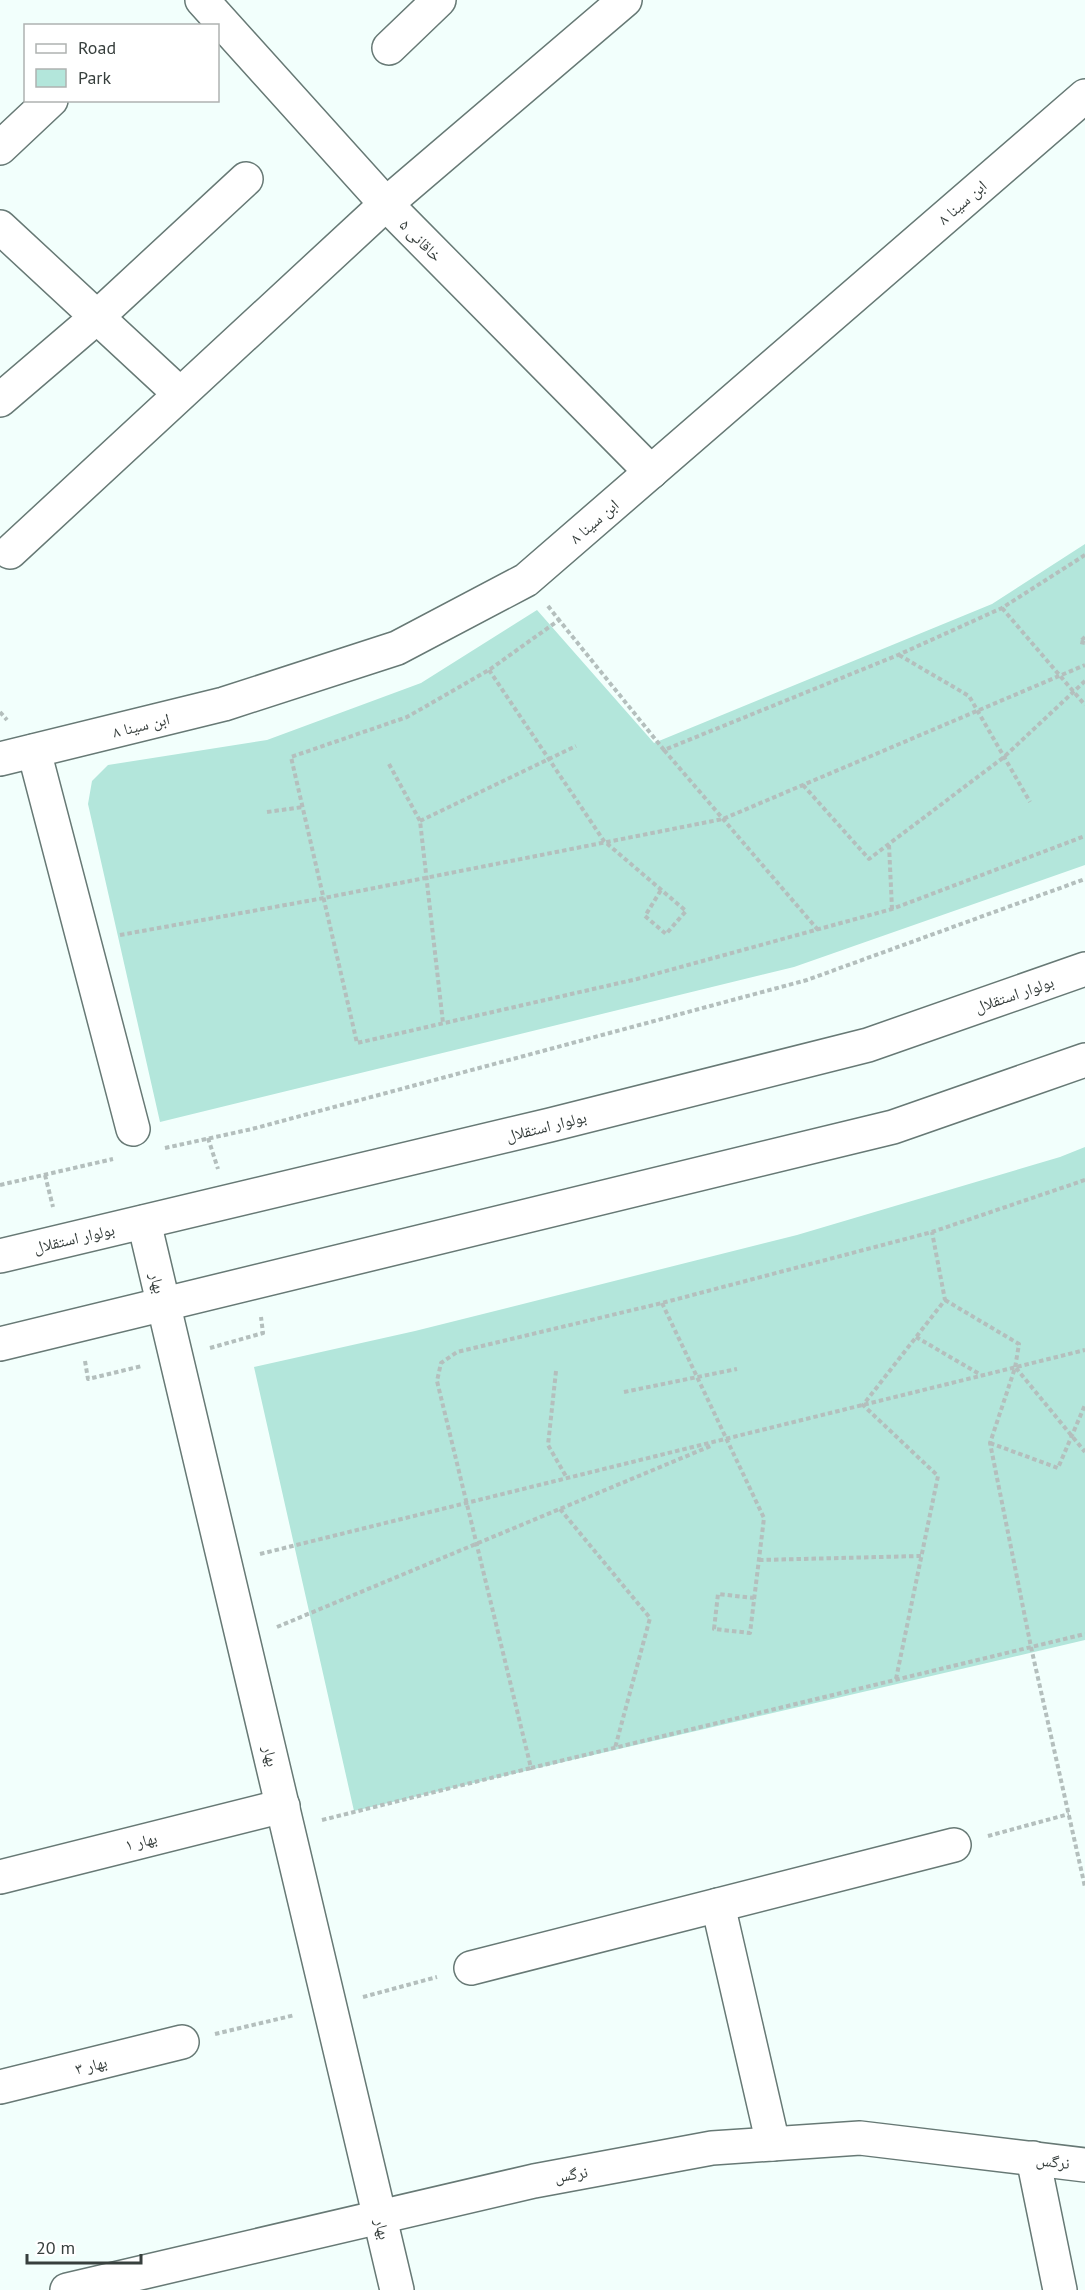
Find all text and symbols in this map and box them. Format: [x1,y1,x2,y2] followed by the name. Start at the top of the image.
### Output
[24,24,219,102] legend
[78,36,116,59] text: Road
[78,66,111,89] text: Park
[933,175,991,229] street label: ابن سینا ۸
[395,215,446,266] street label: خاقانی ۵
[565,494,623,548] street label: ابن سینا ۸
[110,708,172,743] street label: ابن سینا ۸
[972,971,1057,1018] street label: بولوار استقلال
[504,1106,589,1147] street label: بولوار استقلال
[32,1219,117,1258] street label: بولوار استقلال
[146,1270,170,1295] street label: بهار
[259,1743,283,1768] street label: بهار
[123,1827,159,1855] street label: بهار ۱
[73,2051,109,2079] street label: بهار ۳
[1035,2149,1071,2174] street label: نرگس
[553,2161,590,2188] street label: نرگس
[371,2216,395,2241] street label: بهار
[27,2227,141,2265] scale bar
[36,2236,75,2259] text: 20 m

